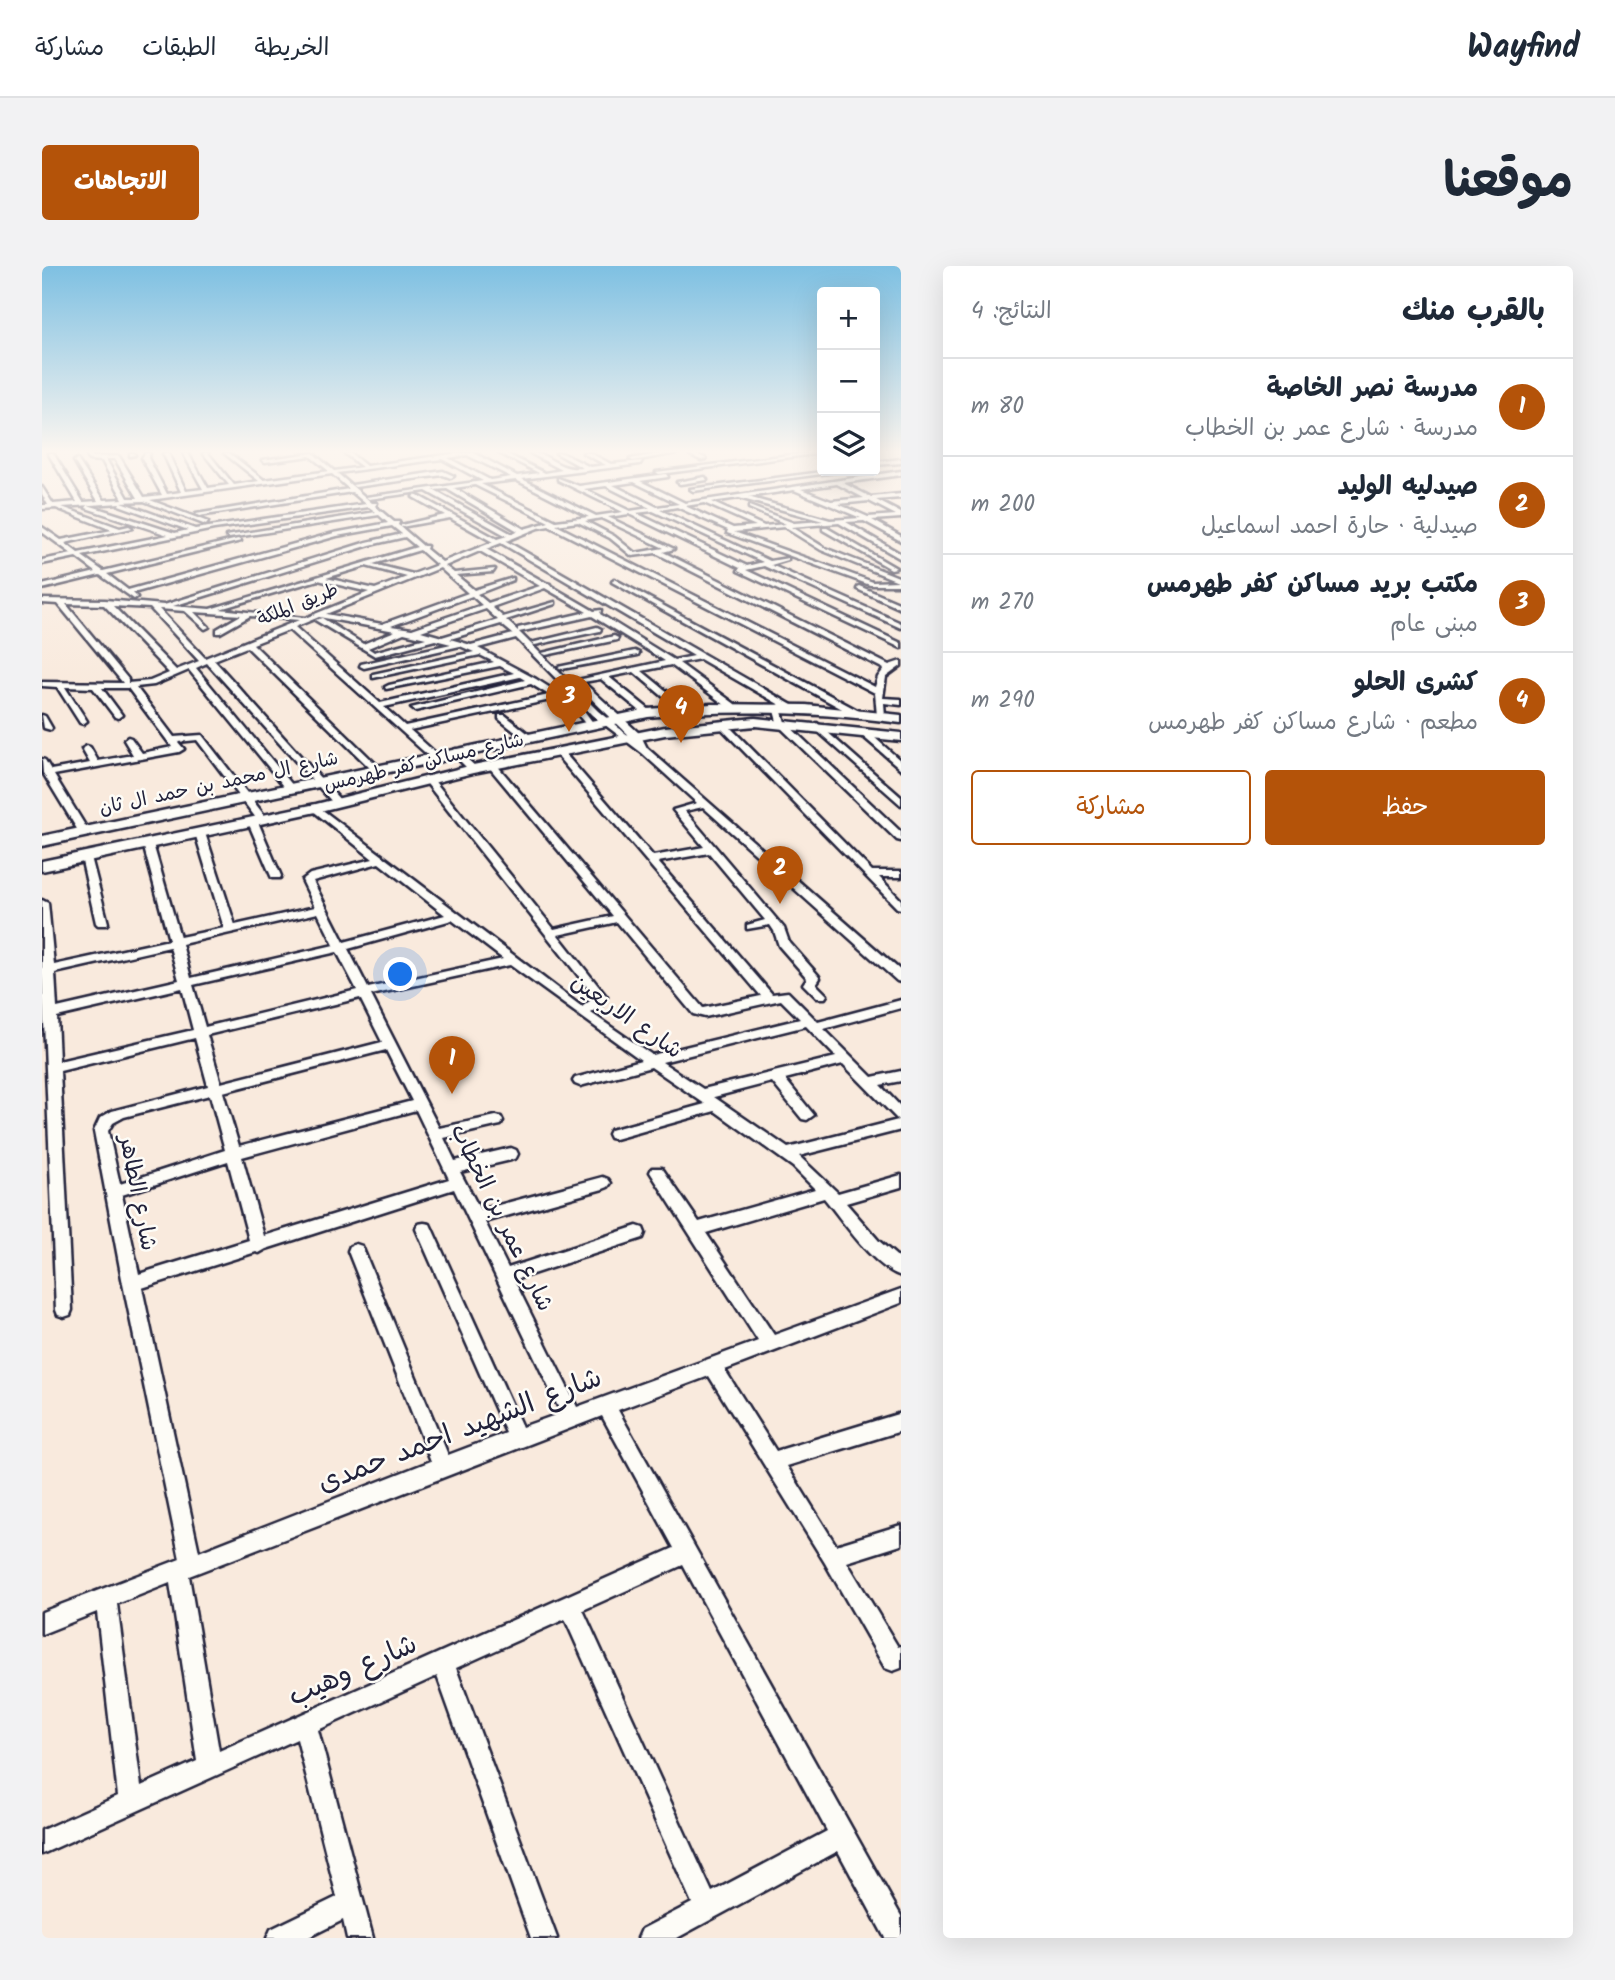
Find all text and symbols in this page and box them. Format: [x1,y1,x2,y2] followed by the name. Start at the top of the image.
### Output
[1467,22,1580,75] text: Wayfind
[35,29,104,68] text: مشاركة
[142,29,217,68] text: الطبقات
[255,29,329,68] text: الخريطة
[1443,144,1573,222] text: موقعنا
[42,145,199,220] button: الاتجاهات
[817,287,880,476] map controls
[817,287,880,350] button: +
[1402,288,1545,336] text: بالقرب منك
[971,294,1052,330] text: النتائج: 4
[817,350,880,413] button: −
[1266,368,1478,410] text: مدرسة نصر الخاصة
[971,389,1024,425] text: 80 m
[1519,389,1525,425] text: 1
[1185,411,1478,447] text: مدرسة · شارع عمر بن الخطاب
[817,413,880,476] button: layers
[1338,466,1478,508] text: صيدليه الوليد
[971,487,1035,523] text: 200 m
[1515,487,1529,523] text: 2
[1201,509,1478,545] text: صيدلية · حارة احمد اسماعيل
[1147,564,1478,606] text: مكتب بريد مساكن كفر طهرمس
[253,575,343,635] street label: طريق الملكة
[971,585,1034,621] text: 270 m
[1516,585,1528,621] text: 3
[1390,607,1478,643] text: مبنى عام
[1354,662,1478,704] text: كشرى الحلو
[546,674,592,732] pin: 3
[971,683,1035,719] text: 290 m
[1516,683,1528,719] text: 4
[658,685,704,743] pin: 4
[1148,705,1478,741] text: مطعم · شارع مساكن كفر طهرمس
[321,725,527,801] street label: شارع مساكن كفر طهرمس
[97,744,341,824] street label: شارع ال محمد بن حمد ال ثان
[971,770,1251,845] button: مشاركة
[1265,770,1545,845] button: حفظ
[757,846,803,904] pin: 2
[383,957,417,991] your location
[563,965,689,1069] street label: شارع الاربعين
[429,1036,475,1094] pin: 1
[440,1118,562,1318] street label: شارع عمر بن الخطاب
[108,1130,166,1254] street label: شارع الطاهر
[311,1356,609,1506] street label: شارع الشهيد احمد حمدى
[281,1622,425,1720] street label: شارع وهيب

